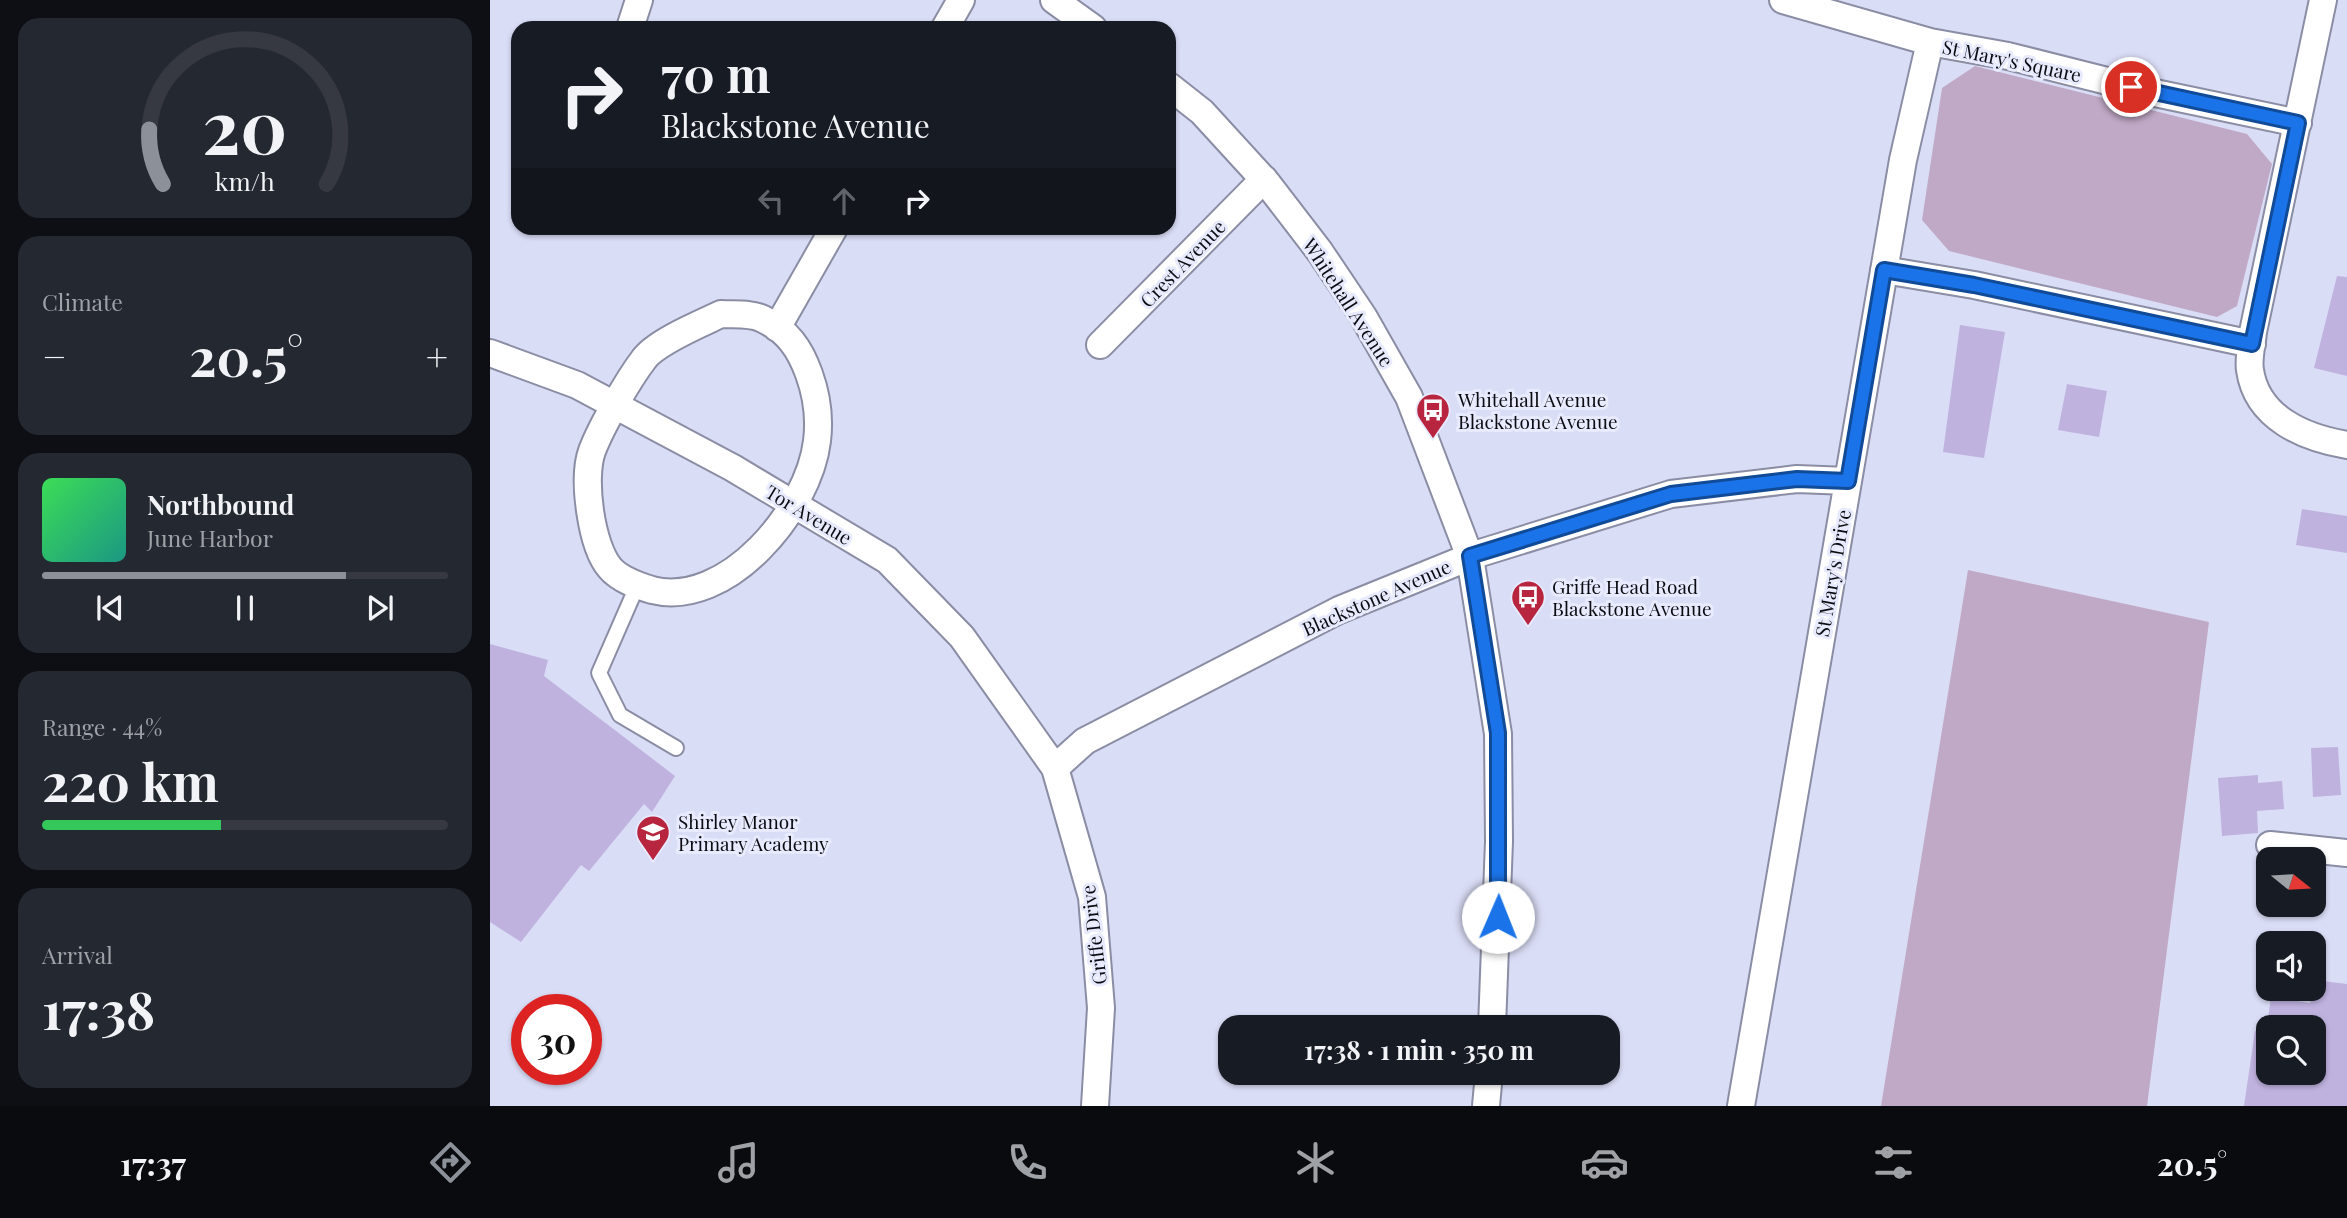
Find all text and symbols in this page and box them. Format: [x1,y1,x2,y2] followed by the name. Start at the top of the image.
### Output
[1940,33,2084,87] street label: St Mary's Square
[661,40,771,105] text: 70 m
[546,49,637,140] icon: right
[2101,57,2161,117] pin
[2112,68,2150,106] icon: arrive
[202,75,288,172] text: 20
[661,103,930,146] text: Blackstone Avenue
[215,164,275,197] text: km/h
[752,182,790,220] icon: left
[825,182,863,220] icon: ahead
[898,182,936,220] icon: right
[1134,214,1230,312] street label: Crest Avenue
[1297,232,1400,371] street label: Whitehall Avenue
[42,286,123,317] text: Climate
[189,321,303,390] text: 20.5°
[42,330,67,381] text: −
[426,330,448,381] text: +
[1457,386,1618,434] place label: Whitehall Avenue Blackstone Avenue
[1414,391,1452,440] bus stop icon: Whitehall Avenue Blackstone Avenue
[761,478,857,550] street label: Tor Avenue
[147,487,294,522] text: Northbound
[1808,507,1856,639] street label: St Mary's Drive
[147,522,273,553] text: June Harbor
[1298,553,1454,641] street label: Blackstone Avenue
[1552,573,1712,621] place label: Griffe Head Road Blackstone Avenue
[1509,578,1547,627] bus stop icon: Griffe Head Road Blackstone Avenue
[91,589,129,627] icon: previous
[226,589,264,627] icon: pause
[361,589,399,627] icon: next
[42,711,162,742] text: Range · 44%
[42,746,219,815] text: 220 km
[678,808,829,856] place label: Shirley Manor Primary Academy
[634,813,672,862] school or university icon: Shirley Manor Primary Academy
[2256,847,2326,917] north arrow
[2256,847,2326,1085] map controls
[1461,880,1535,954] position arrow
[1074,884,1112,986] street label: Griffe Drive
[2256,931,2326,1001] button: sound
[42,939,113,970] text: Arrival
[42,974,155,1043] text: 17:38
[511,994,602,1085] speed limit sign: 30
[2256,1015,2326,1085] button: search
[1304,1032,1534,1067] text: 17:38 · 1 min · 350 m
[426,1138,475,1187] icon: directions
[714,1138,763,1187] icon: music
[1003,1138,1052,1187] icon: phone
[1291,1138,1340,1187] icon: climate
[1580,1138,1629,1187] icon: car
[1869,1138,1918,1187] icon: filters
[120,1141,186,1184] text: 17:37
[2157,1141,2227,1184] text: 20.5°

